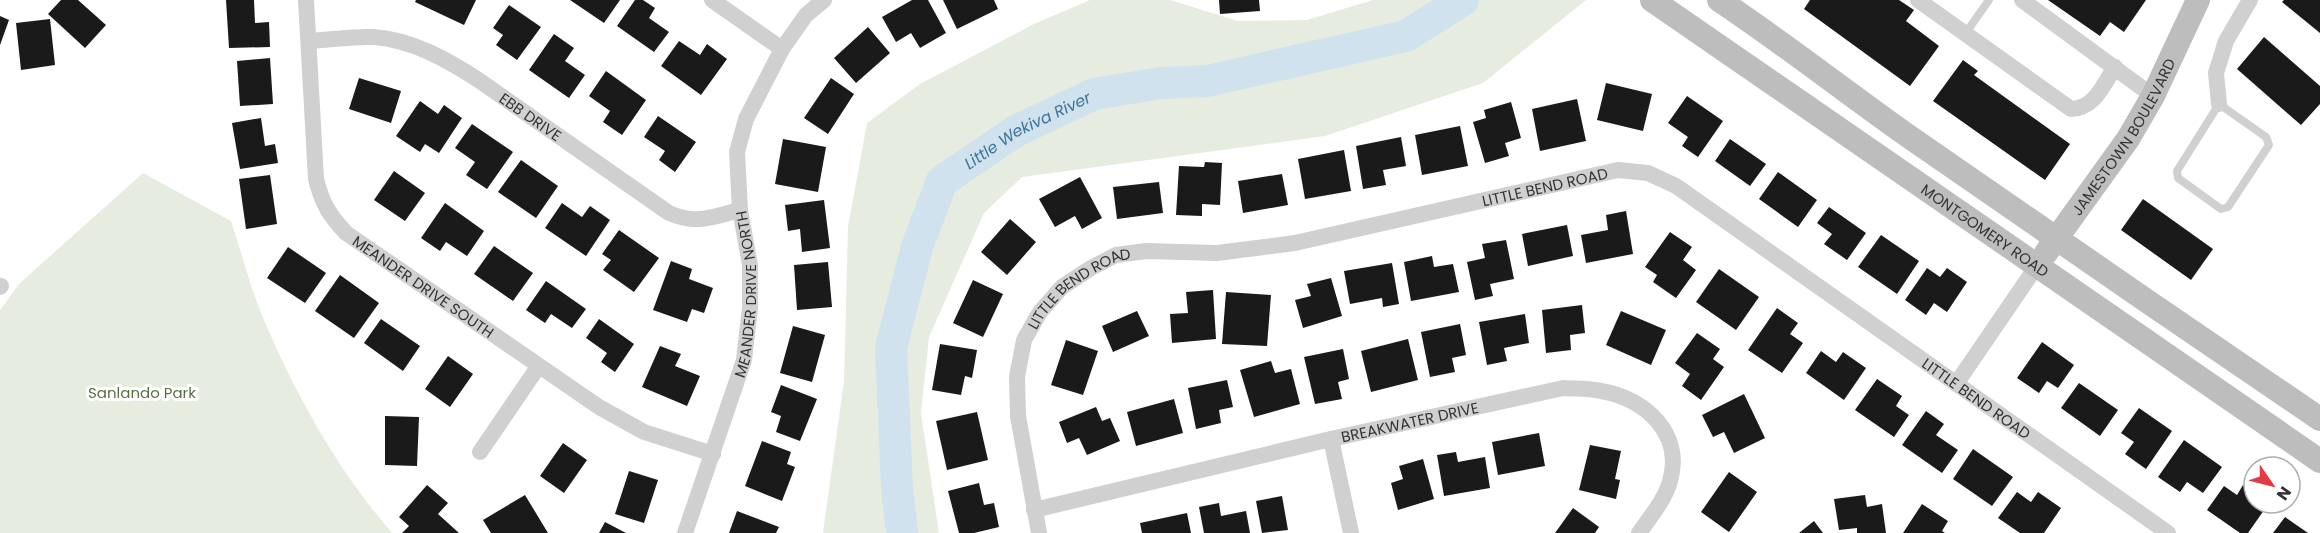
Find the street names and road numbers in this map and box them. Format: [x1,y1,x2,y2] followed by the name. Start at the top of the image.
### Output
[2066,55,2180,219] street label: JAMESTOWN BOULEVARD
[495,87,566,146] street label: EBB DRIVE
[1480,162,1610,211] street label: LITTLE BEND ROAD
[1917,178,2053,282] street label: MONTGOMERY ROAD
[728,209,761,380] street label: MEANDER DRIVE NORTH
[349,230,498,342] street label: MEANDER DRIVE SOUTH
[1022,243,1132,333] street label: LITTLE BEND ROAD
[1918,353,2035,444] street label: LITTLE BEND ROAD
[1339,396,1480,447] street label: BREAKWATER DRIVE

